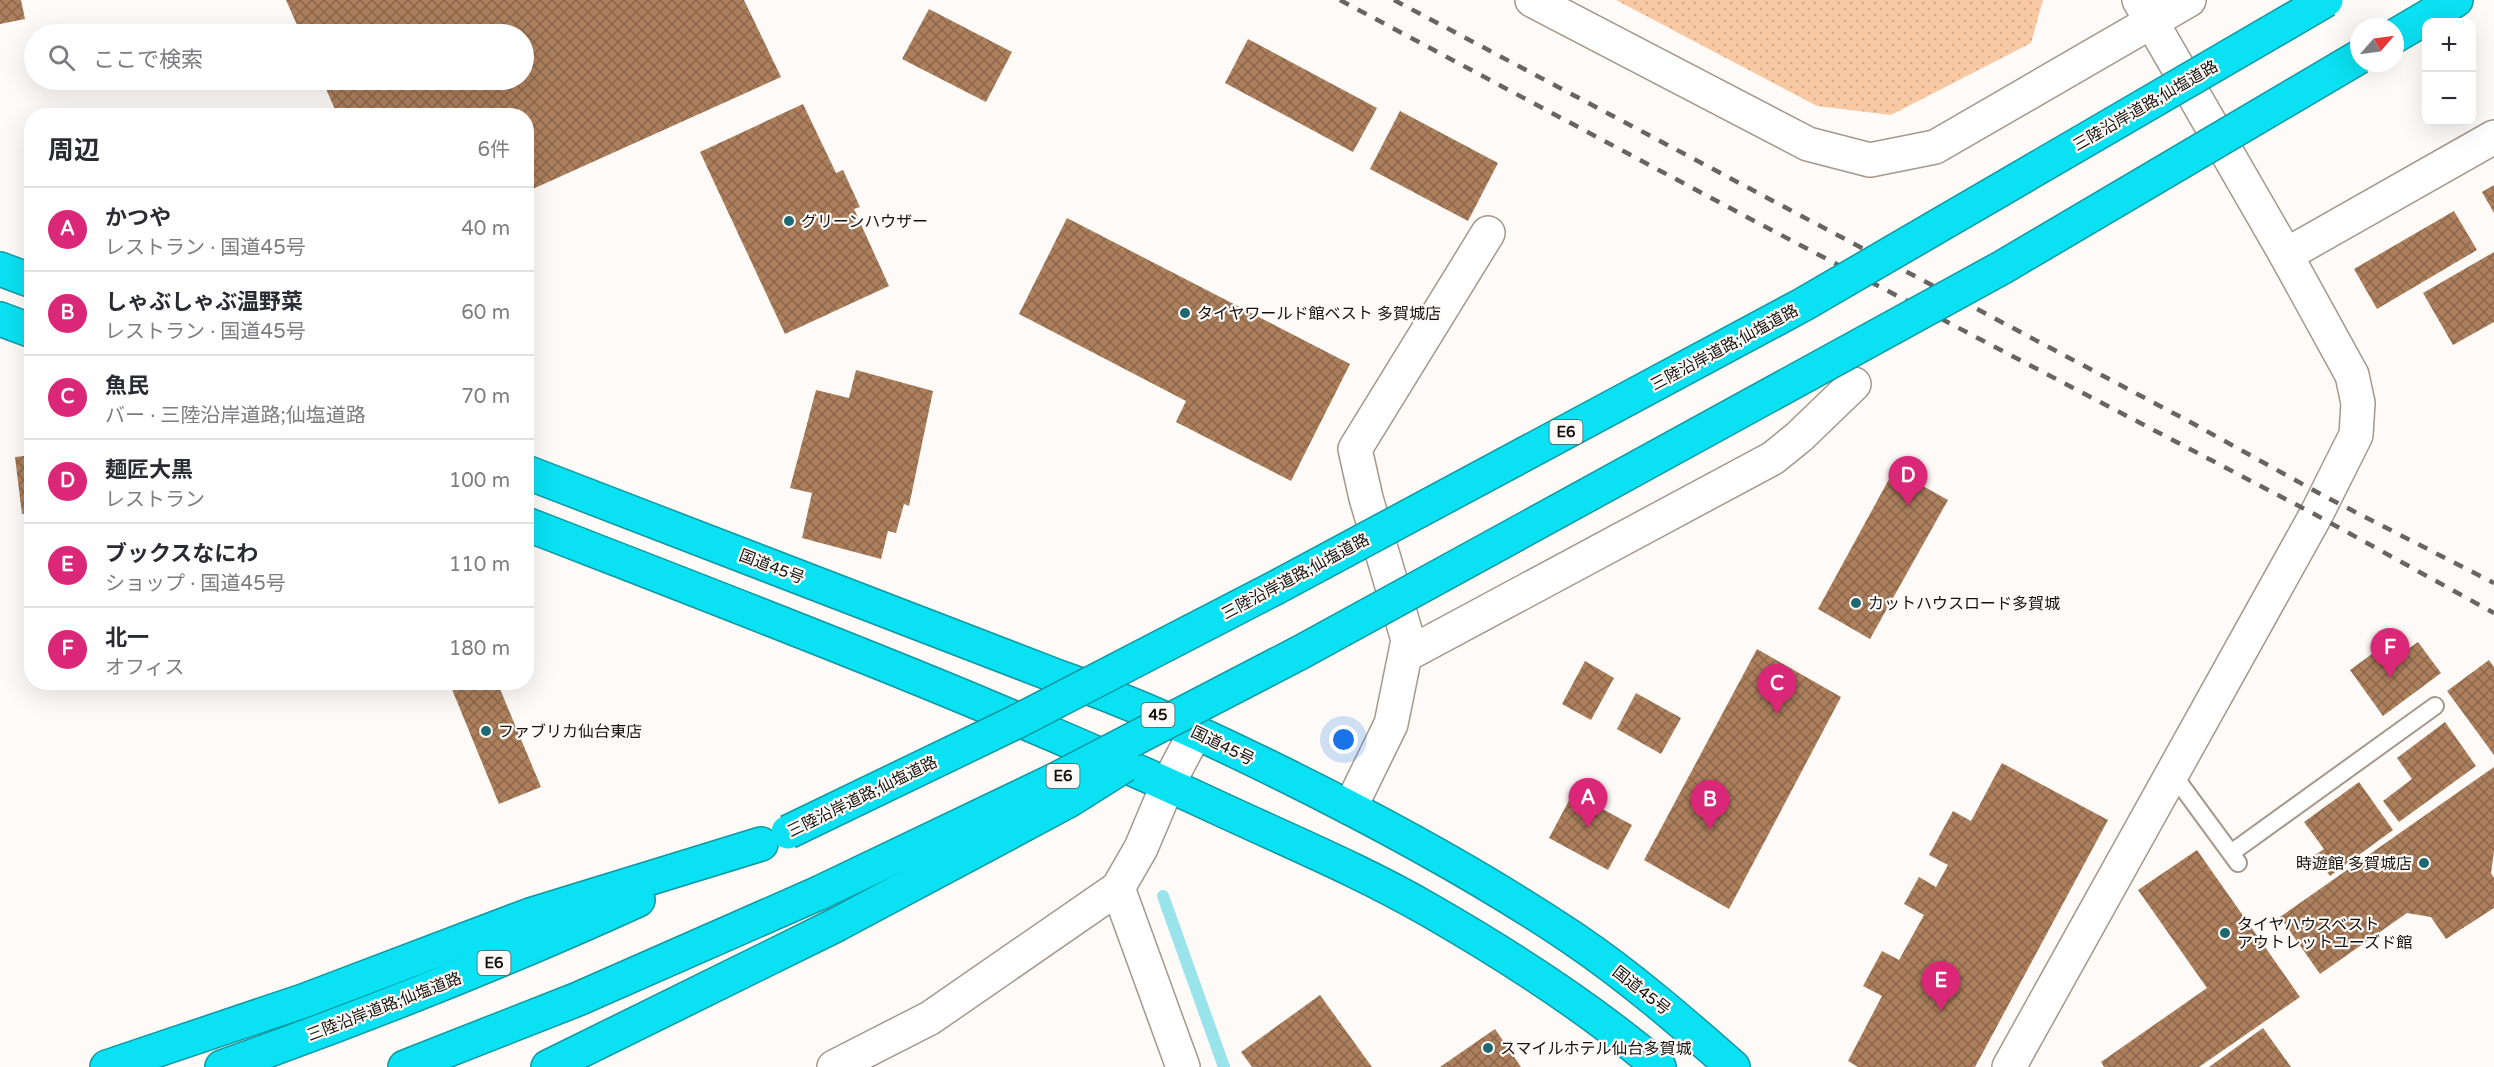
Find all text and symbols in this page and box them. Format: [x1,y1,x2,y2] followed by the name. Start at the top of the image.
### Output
[2350,18,2404,72] north arrow
[2422,18,2476,126] map controls
[2422,18,2476,72] button: +
[24,24,534,90] search box
[45,41,78,74] icon: search
[93,47,203,73] text: ここで検索
[2069,56,2222,156] street label: 三陸沿岸道路;仙塩道路
[2422,72,2476,126] button: −
[48,135,100,166] text: 周辺
[477,138,510,162] text: 6件
[105,205,171,231] text: かつや
[801,212,928,232] place label: グリーンハウザー
[782,214,796,228] marker: グリーンハウザー
[60,217,75,241] text: A
[461,217,510,241] text: 40 m
[105,236,306,260] text: レストラン · 国道45号
[105,289,303,315] text: しゃぶしゃぶ温野菜
[61,301,74,325] text: B
[461,301,510,325] text: 60 m
[1647,301,1802,395] street label: 三陸沿岸道路;仙塩道路
[1197,304,1441,324] place label: タイヤワールド館ベスト 多賀城店
[1178,306,1192,320] marker: タイヤワールド館ベスト 多賀城店
[105,320,306,344] text: レストラン · 国道45号
[105,373,149,399] text: 魚民
[61,385,74,409] text: C
[461,385,510,409] text: 70 m
[105,404,366,428] text: バー · 三陸沿岸道路;仙塩道路
[1550,420,1582,444] road number: E6
[1888,456,1928,506] pin: D
[105,457,193,483] text: 麺匠大黒
[60,469,75,493] text: D
[449,469,510,493] text: 100 m
[105,488,205,512] text: レストラン
[1218,530,1373,624] street label: 三陸沿岸道路;仙塩道路
[105,541,258,567] text: ブックスなにわ
[736,545,807,588] street label: 国道45号
[61,553,74,577] text: E
[449,553,510,577] text: 110 m
[105,572,286,596] text: ショップ · 国道45号
[1868,594,2060,614] place label: カットハウスロード多賀城
[1849,596,1863,610] marker: カットハウスロード多賀城
[105,625,149,651] text: 北一
[2370,628,2410,678] pin: F
[61,637,74,661] text: F
[449,637,510,661] text: 180 m
[105,656,185,680] text: オフィス
[1758,664,1796,714] pin: C
[1142,703,1174,727] road number: 45
[498,722,642,742] place label: ファブリカ仙台東店
[1188,722,1258,770] street label: 国道45号
[479,724,493,738] marker: ファブリカ仙台東店
[1329,725,1358,754] your location
[784,752,941,842] street label: 三陸沿岸道路;仙塩道路
[1046,764,1080,788] road number: E6
[1568,778,1608,828] pin: A
[1690,780,1730,830] pin: B
[2296,854,2412,874] place label: 時遊館 多賀城店
[2417,856,2431,870] marker: 時遊館 多賀城店
[2237,915,2412,953] place label: タイヤハウスベスト アウトレットユーズド館
[2218,926,2232,940] marker: タイヤハウスベスト アウトレットユーズド館
[478,951,510,975] road number: E6
[1608,962,1674,1020] street label: 国道45号
[1922,962,1960,1011] pin: E
[304,968,465,1046] street label: 三陸沿岸道路;仙塩道路
[1500,1039,1692,1059] place label: スマイルホテル仙台多賀城
[1481,1041,1495,1055] marker: スマイルホテル仙台多賀城

